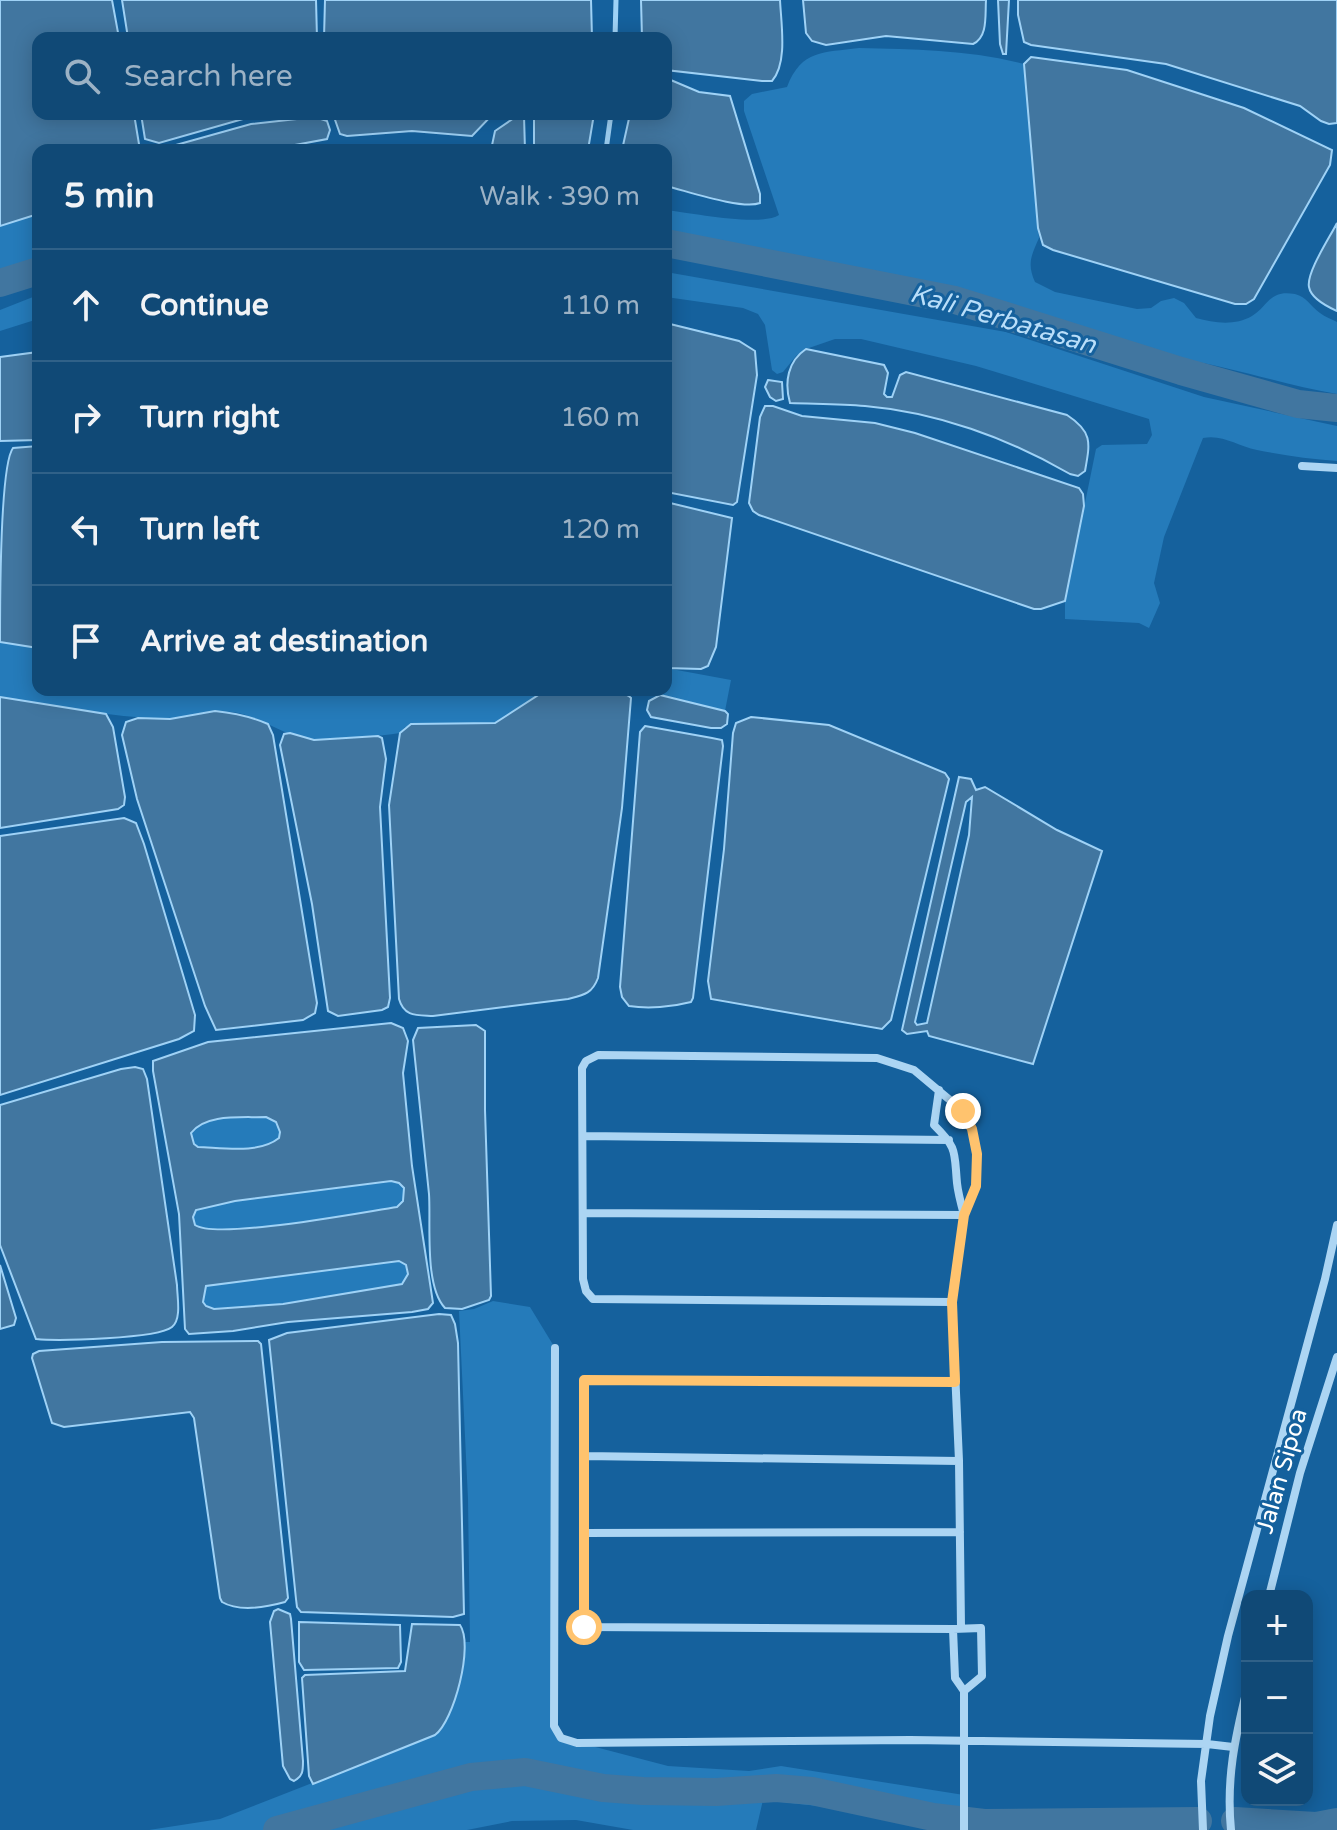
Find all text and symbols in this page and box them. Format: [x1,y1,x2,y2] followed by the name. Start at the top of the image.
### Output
[32,32,672,120] search box
[60,54,104,98] icon: search
[124,58,293,95] text: Search here
[64,176,155,217] text: 5 min
[480,181,640,212] text: Walk · 390 m
[907,278,1101,361] water label: Kali Perbatasan
[64,283,108,327] icon: ahead
[140,287,269,324] text: Continue
[560,290,640,321] text: 110 m
[64,395,108,439] icon: right
[140,399,280,436] text: Turn right
[560,402,640,433] text: 160 m
[64,507,108,551] icon: left
[140,511,259,548] text: Turn left
[560,514,640,545] text: 120 m
[64,619,108,663] icon: arrive
[140,623,428,660] text: Arrive at destination
[945,1093,981,1129] route end
[1250,1405,1314,1537] street label: Jalan Sipoa
[1241,1590,1313,1806] map controls
[1241,1590,1313,1662] button: +
[566,1609,602,1645] route start
[1241,1662,1313,1734] button: −
[1241,1734,1313,1806] button: layers

